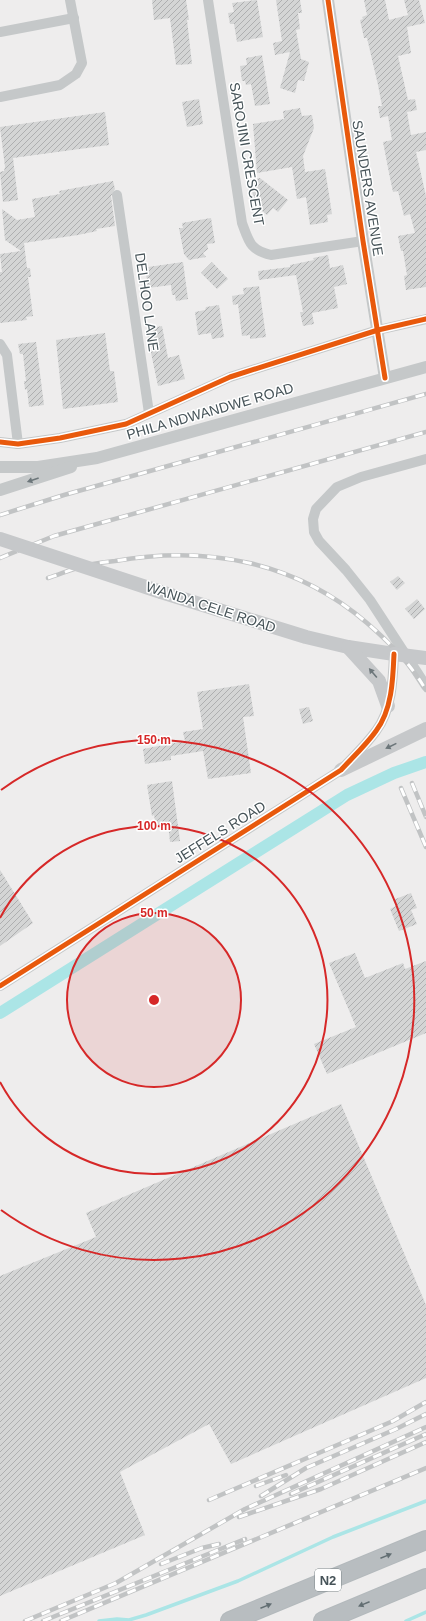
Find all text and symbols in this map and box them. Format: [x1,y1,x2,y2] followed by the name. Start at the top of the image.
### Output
[226,81,268,227] street label: SAROJINI CRESCENT
[349,119,387,257] street label: SAUNDERS AVENUE
[132,252,162,352] street label: DELHOO LANE
[125,379,295,443] street label: PHILA NDWANDWE ROAD
[27,478,39,484] one-way arrow
[144,578,278,636] street label: WANDA CELE ROAD
[368,668,377,679] one-way arrow
[137,733,171,747] text: 150 m
[385,743,397,749] one-way arrow
[172,798,268,866] street label: JEFFELS ROAD
[137,819,171,833] text: 100 m
[140,906,168,920] text: 50 m
[147,993,161,1007] centre of rings
[380,1553,392,1559] one-way arrow
[315,1569,341,1591] road number: N2
[359,1601,370,1607] one-way arrow
[260,1603,271,1609] one-way arrow

